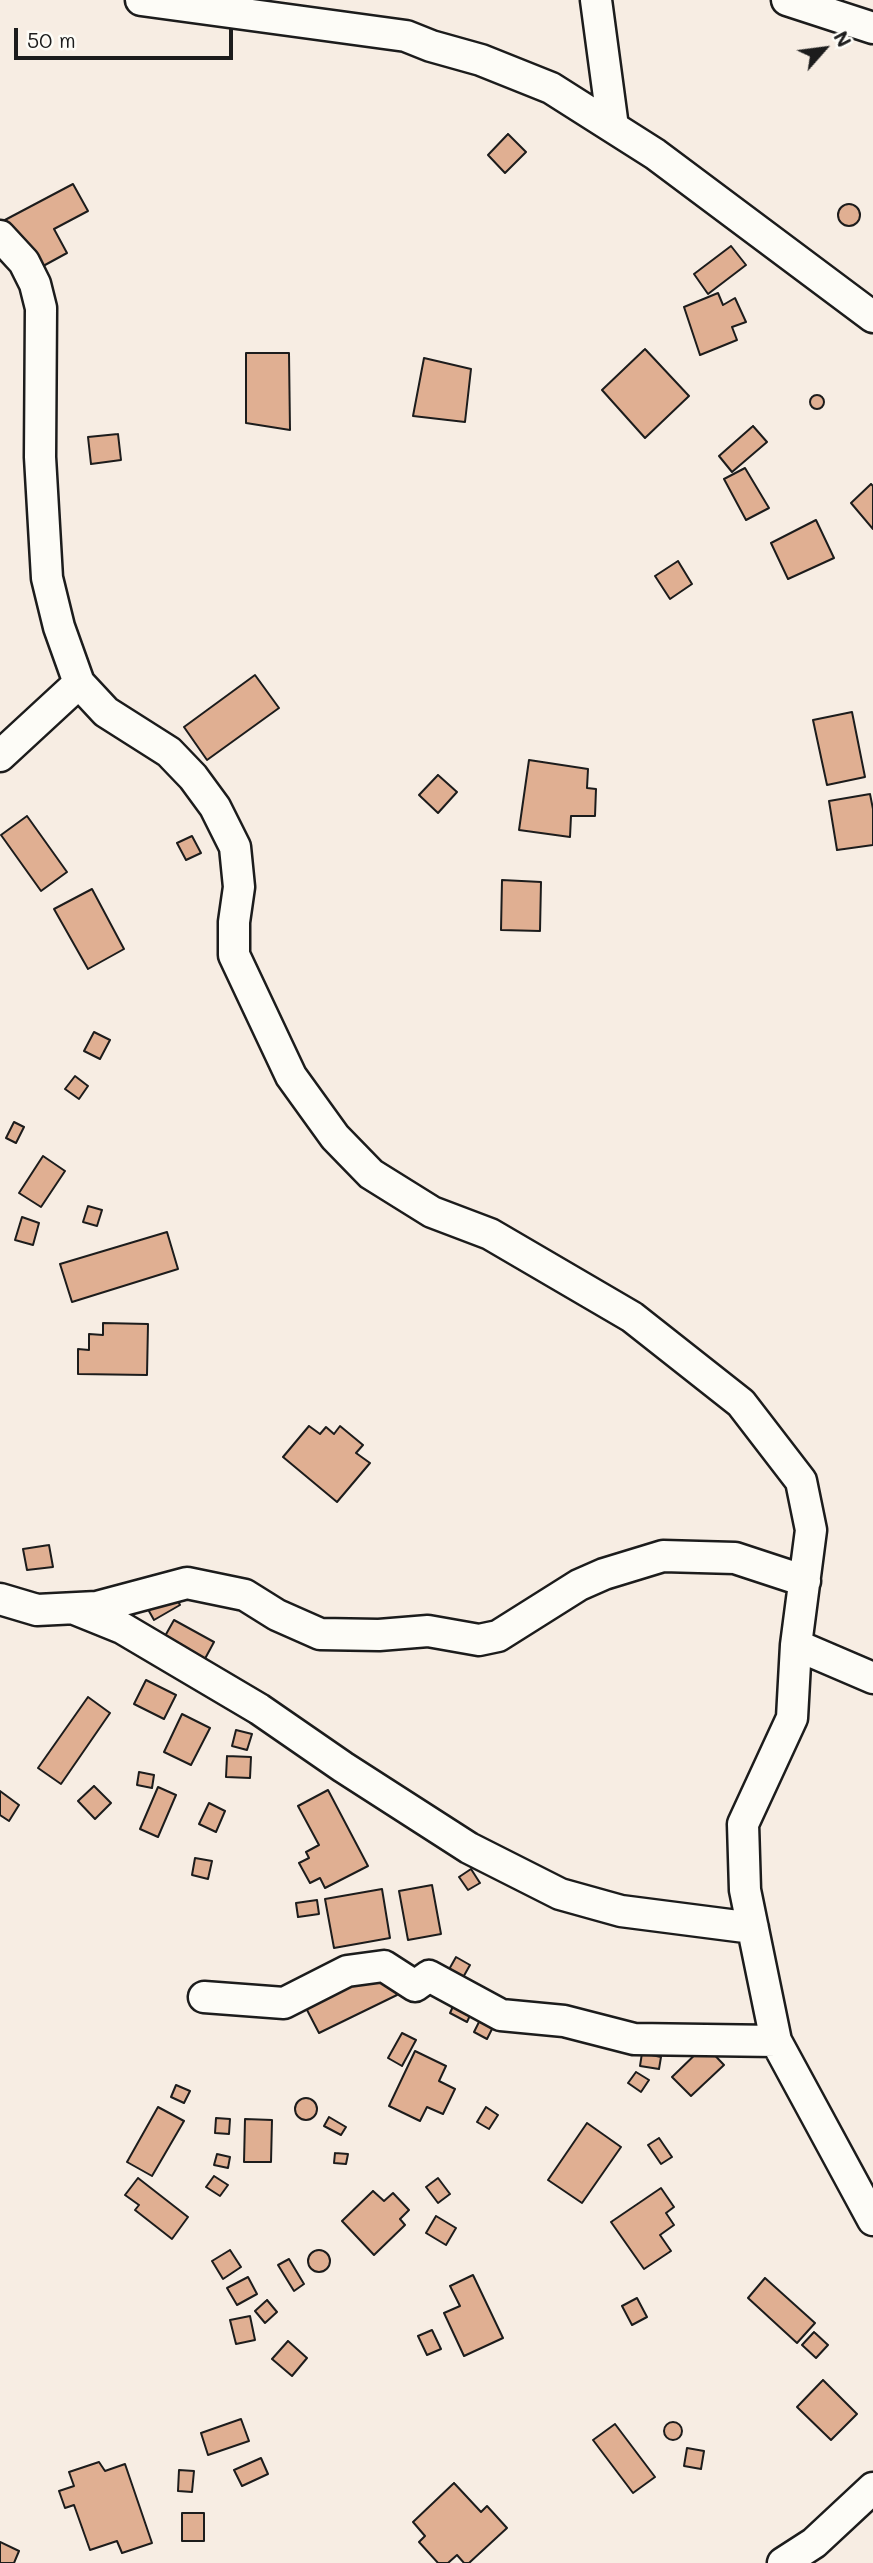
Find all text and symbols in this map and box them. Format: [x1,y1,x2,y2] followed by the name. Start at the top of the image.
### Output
[18,14,236,58] scale bar
[789,14,859,84] north arrow
[27,26,76,53] text: 50 m
[829,27,857,51] text: N

